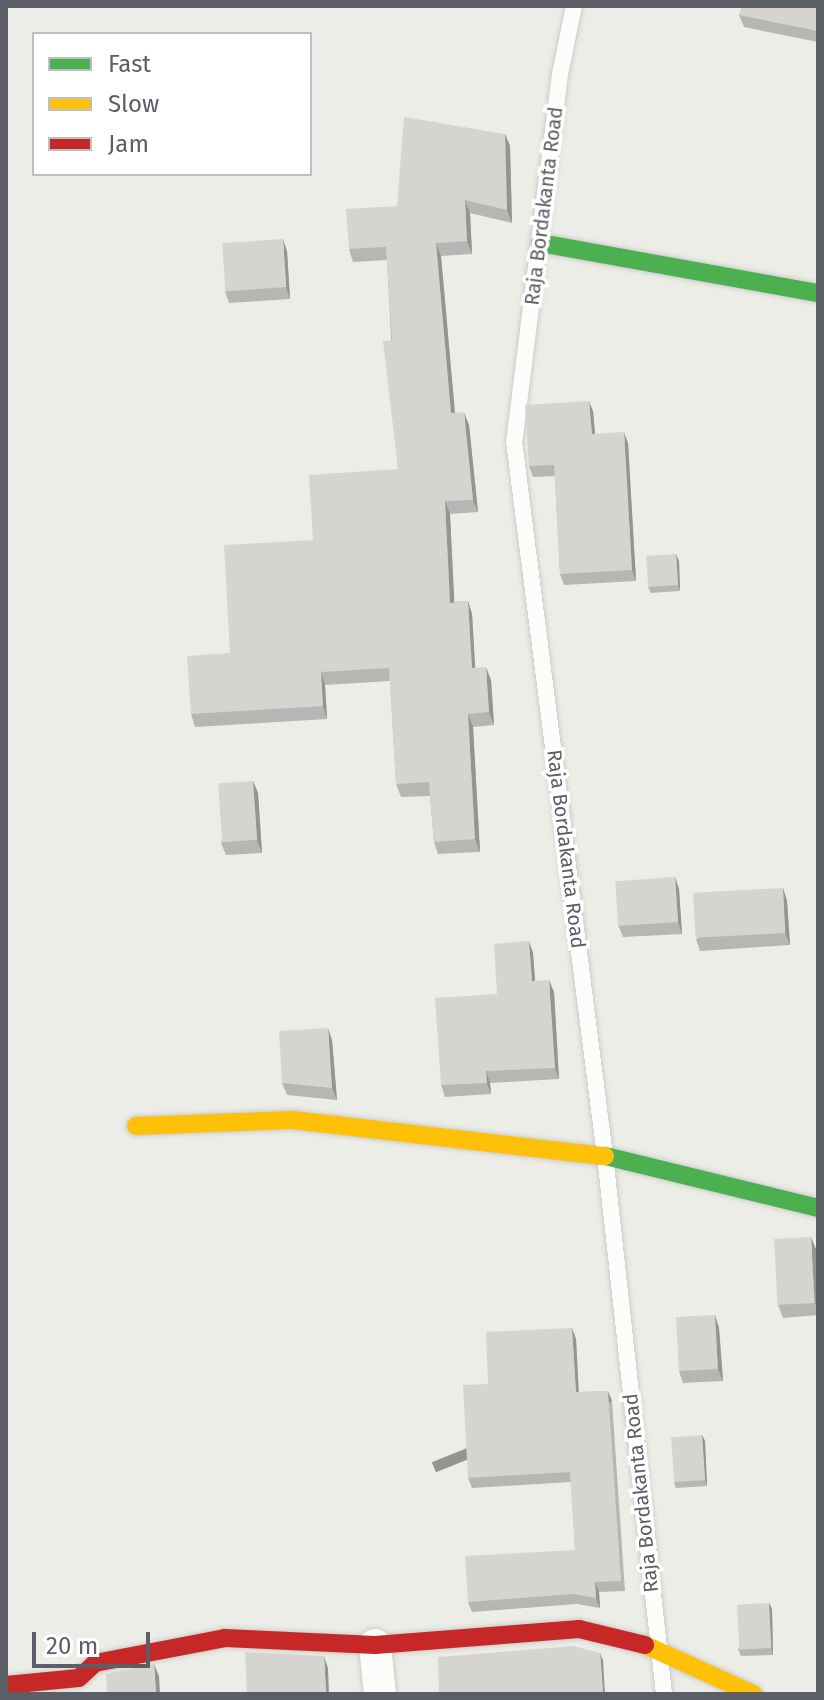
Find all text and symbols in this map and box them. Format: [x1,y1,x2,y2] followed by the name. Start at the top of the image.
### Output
[32,32,312,176] legend
[108,50,151,78] text: Fast
[108,90,159,118] text: Slow
[520,105,568,307] street label: Raja Bordakanta Road
[108,130,149,158] text: Jam
[542,748,590,950] street label: Raja Bordakanta Road
[619,1392,663,1594] street label: Raja Bordakanta Road
[36,1616,154,1666] scale bar
[46,1632,98,1660] text: 20 m

